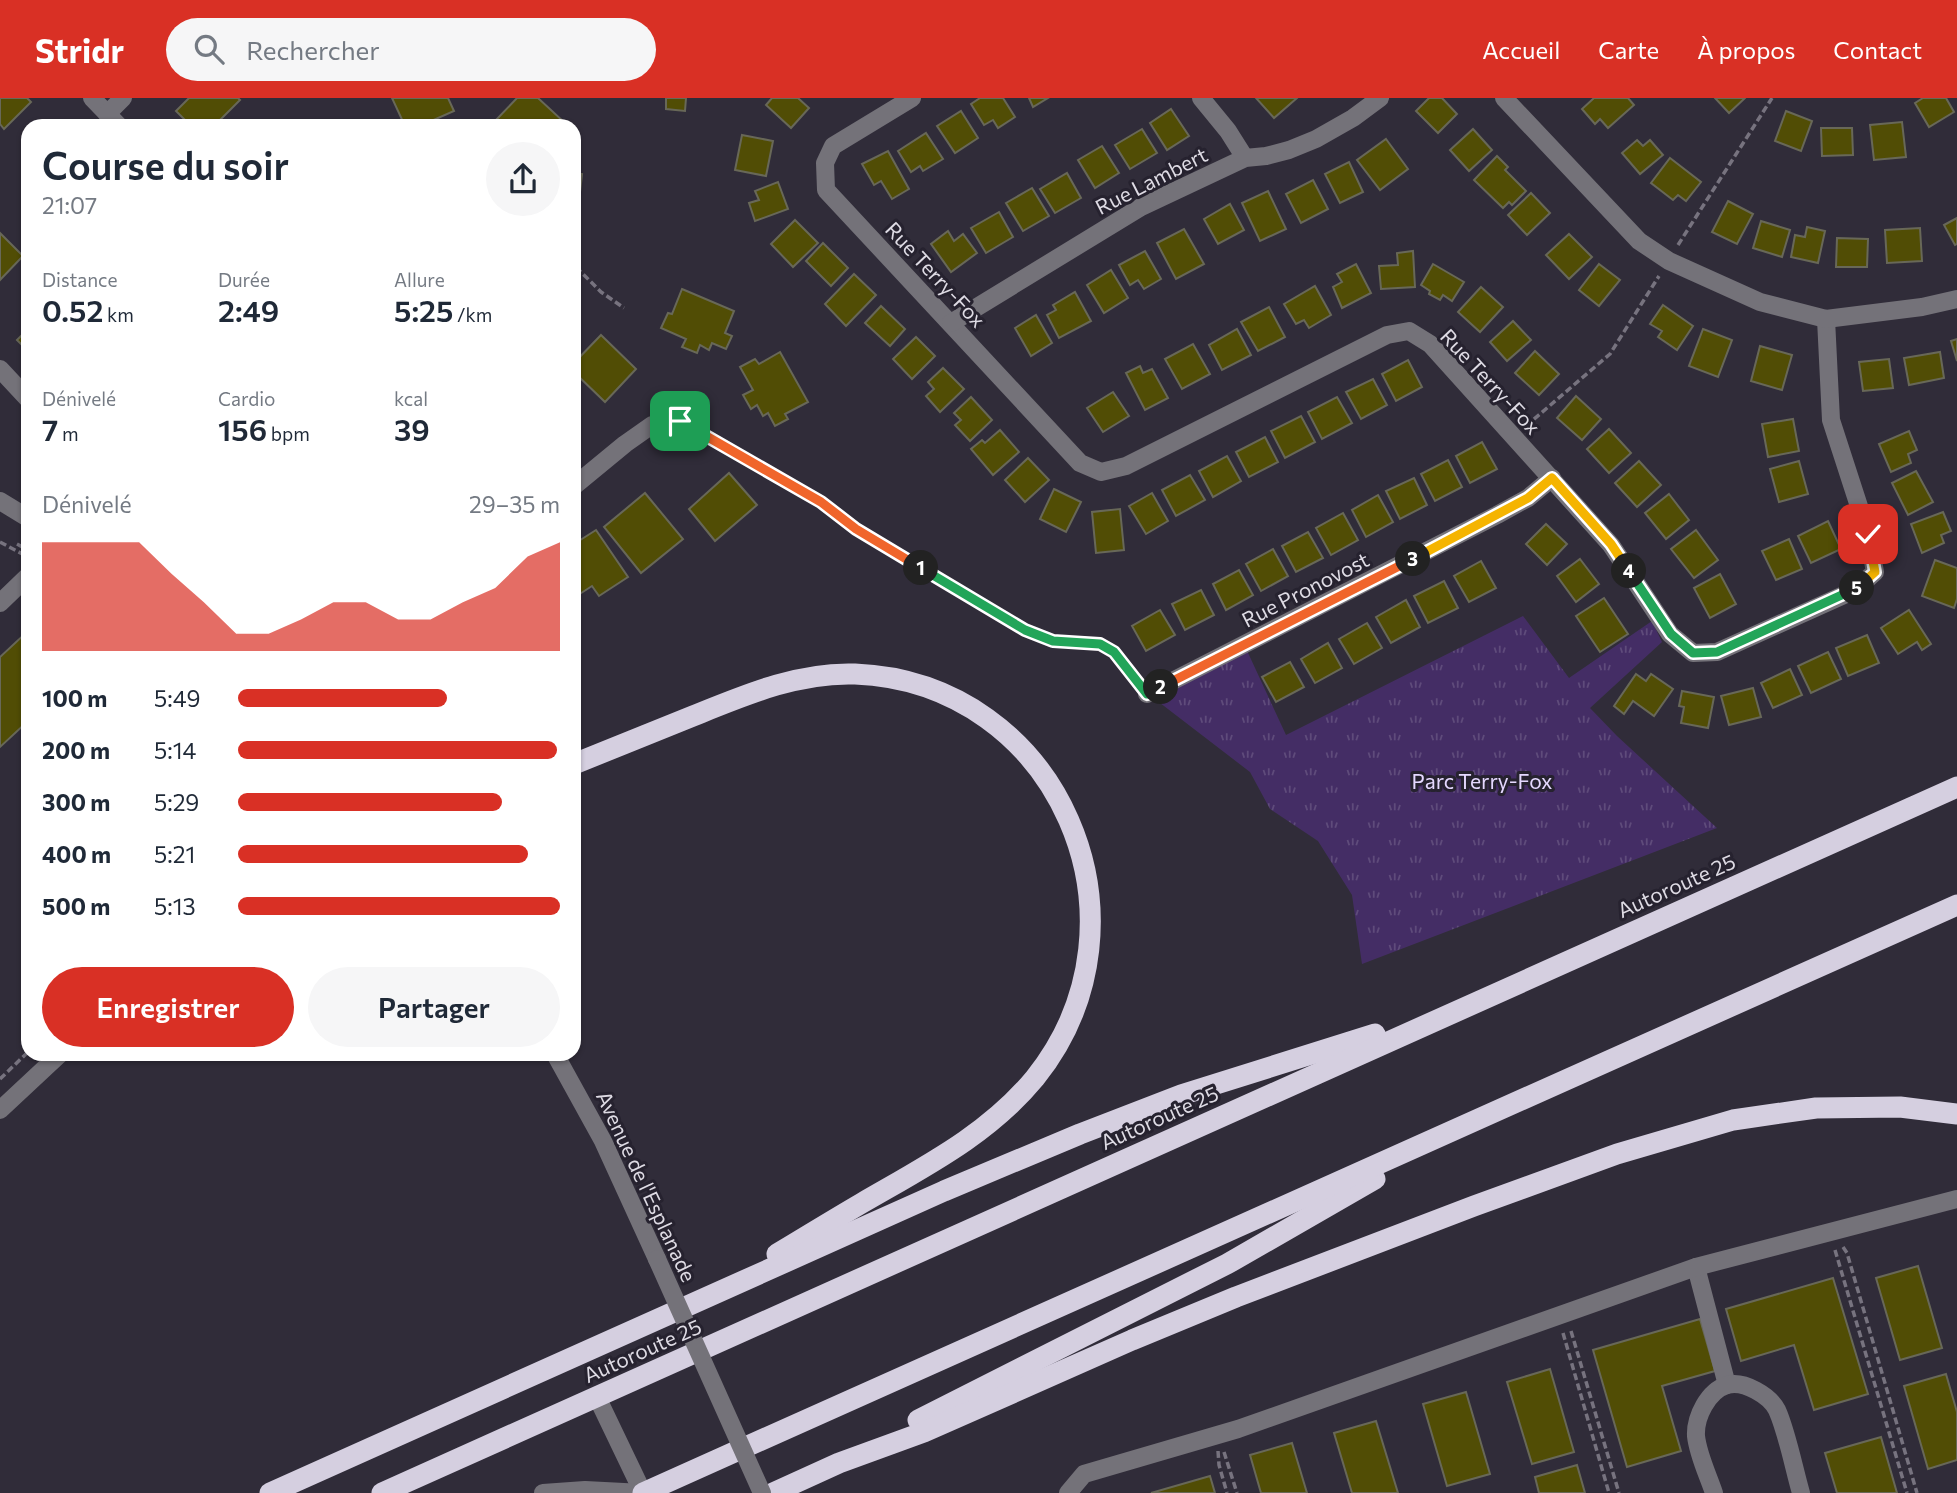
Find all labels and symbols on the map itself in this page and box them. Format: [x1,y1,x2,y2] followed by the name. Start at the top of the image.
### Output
[1091,141,1211,219] street label: Rue Lambert
[881,216,991,332] street label: Rue Terry-Fox
[1436,323,1546,439] street label: Rue Terry-Fox
[650,391,710,451] pin
[1838,504,1898,564] pin
[1396,542,1430,576] pin: 3
[1237,546,1373,632] street label: Rue Pronovost
[904,550,939,586] pin: 1
[1612,554,1646,588] pin: 4
[1840,570,1874,606] pin: 5
[1144,670,1178,704] pin: 2
[1412,768,1552,793] park label: Parc Terry-Fox
[1613,848,1739,922] street label: Autoroute 25
[1096,1080,1222,1154] street label: Autoroute 25
[592,1087,702,1285] street label: Avenue de l'Esplanade
[579,1313,705,1387] street label: Autoroute 25

